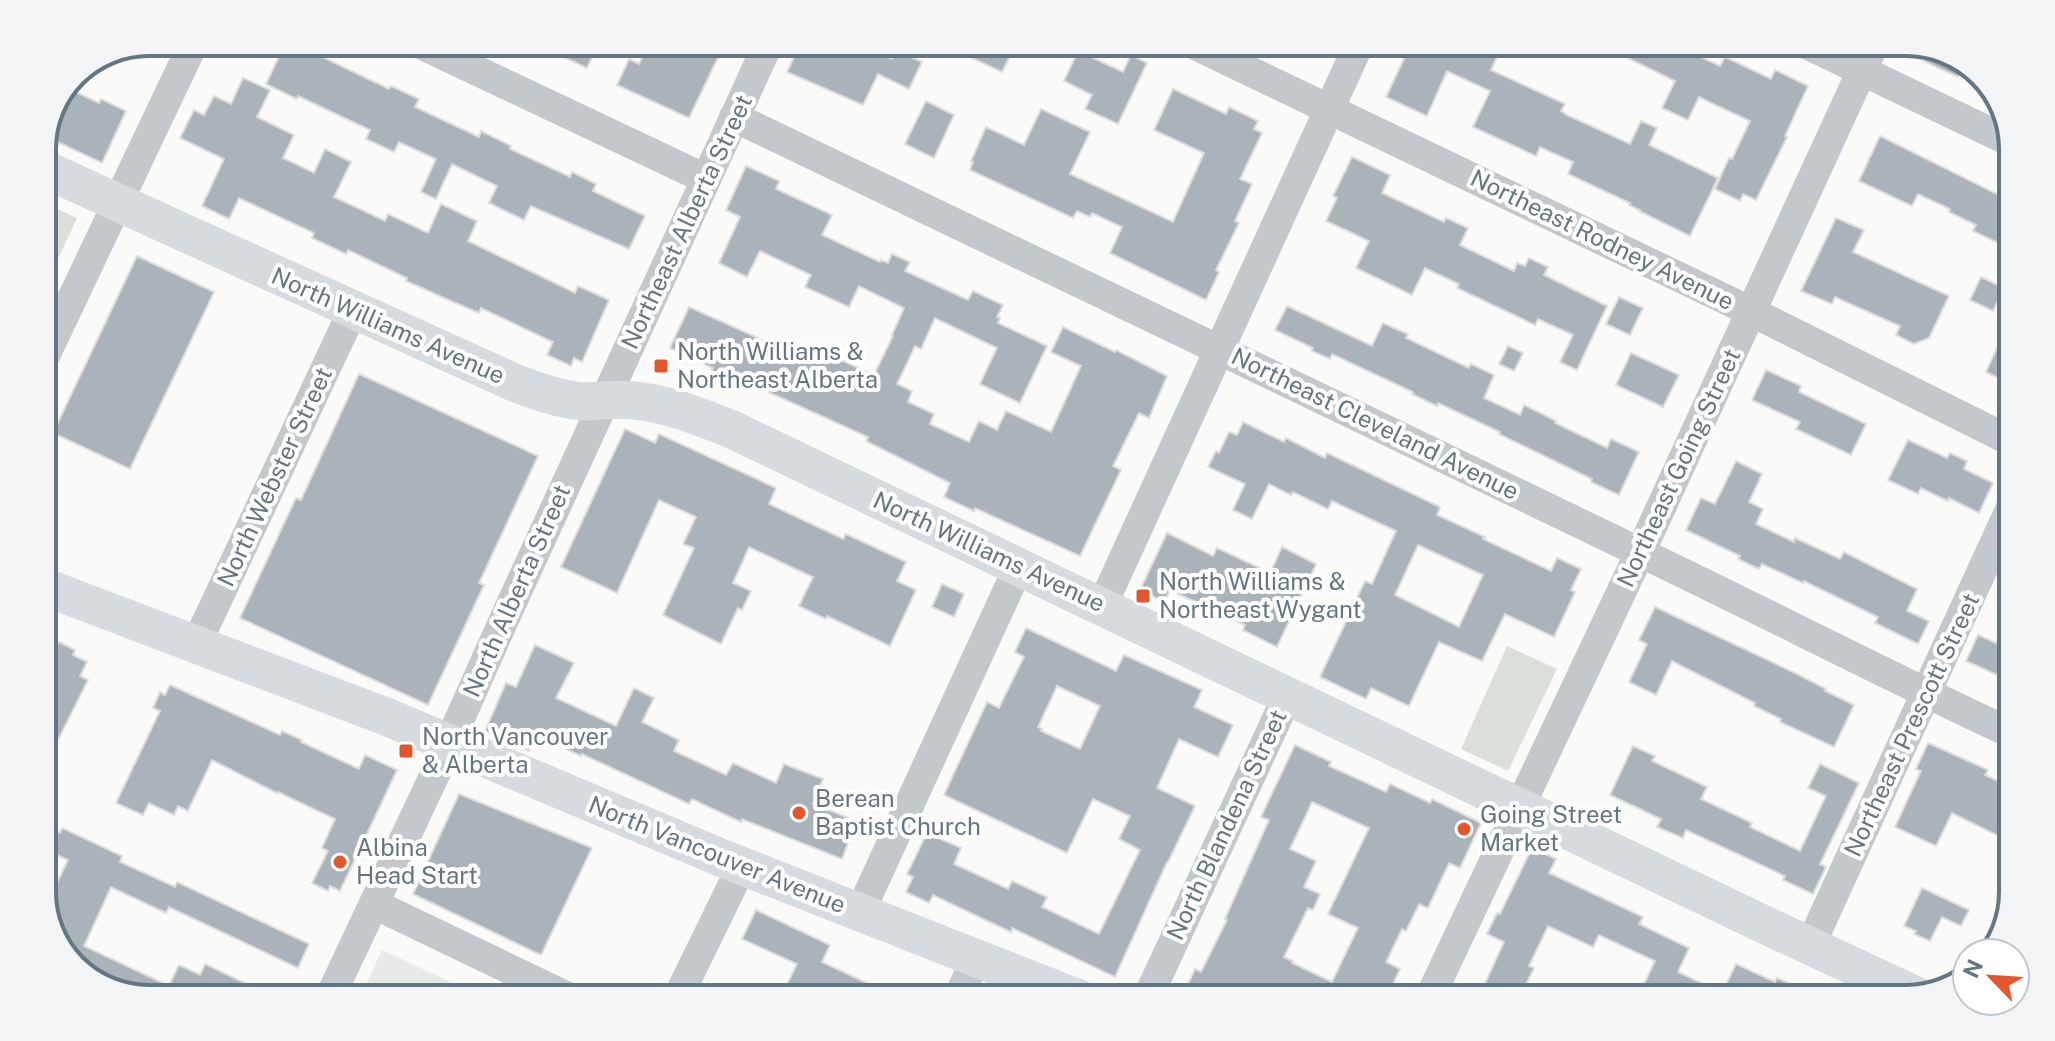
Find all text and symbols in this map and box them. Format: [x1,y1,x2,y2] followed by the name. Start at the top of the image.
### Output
[615,90,757,353] street label: Northeast Alberta Street
[1466,163,1739,315] street label: Northeast Rodney Avenue
[268,261,509,389] street label: North Williams Avenue
[677,337,878,393] place label: North Williams & Northeast Alberta
[1227,341,1524,505] street label: Northeast Cleveland Avenue
[1611,344,1746,591] street label: Northeast Going Street
[652,357,670,375] marker: North Williams & Northeast Alberta
[211,363,337,591] street label: North Webster Street
[457,480,575,701] street label: North Alberta Street
[869,485,1110,617] street label: North Williams Avenue
[1159,567,1362,623] place label: North Williams & Northeast Wygant
[1134,587,1152,605] marker: North Williams & Northeast Wygant
[1838,589,1984,860] street label: Northeast Prescott Street
[1160,705,1292,944] street label: North Blandena Street
[422,722,608,778] place label: North Vancouver & Alberta
[397,742,415,760] marker: North Vancouver & Alberta
[815,784,981,840] place label: Berean Baptist Church
[585,790,850,919] street label: North Vancouver Avenue
[1480,800,1622,856] place label: Going Street Market
[790,804,808,822] marker: Berean Baptist Church
[1455,820,1473,838] marker: Going Street Market
[356,833,478,889] place label: Albina Head Start
[331,853,349,871] marker: Albina Head Start
[1951,937,2031,1017] north arrow
[1957,955,1988,982] text: N

